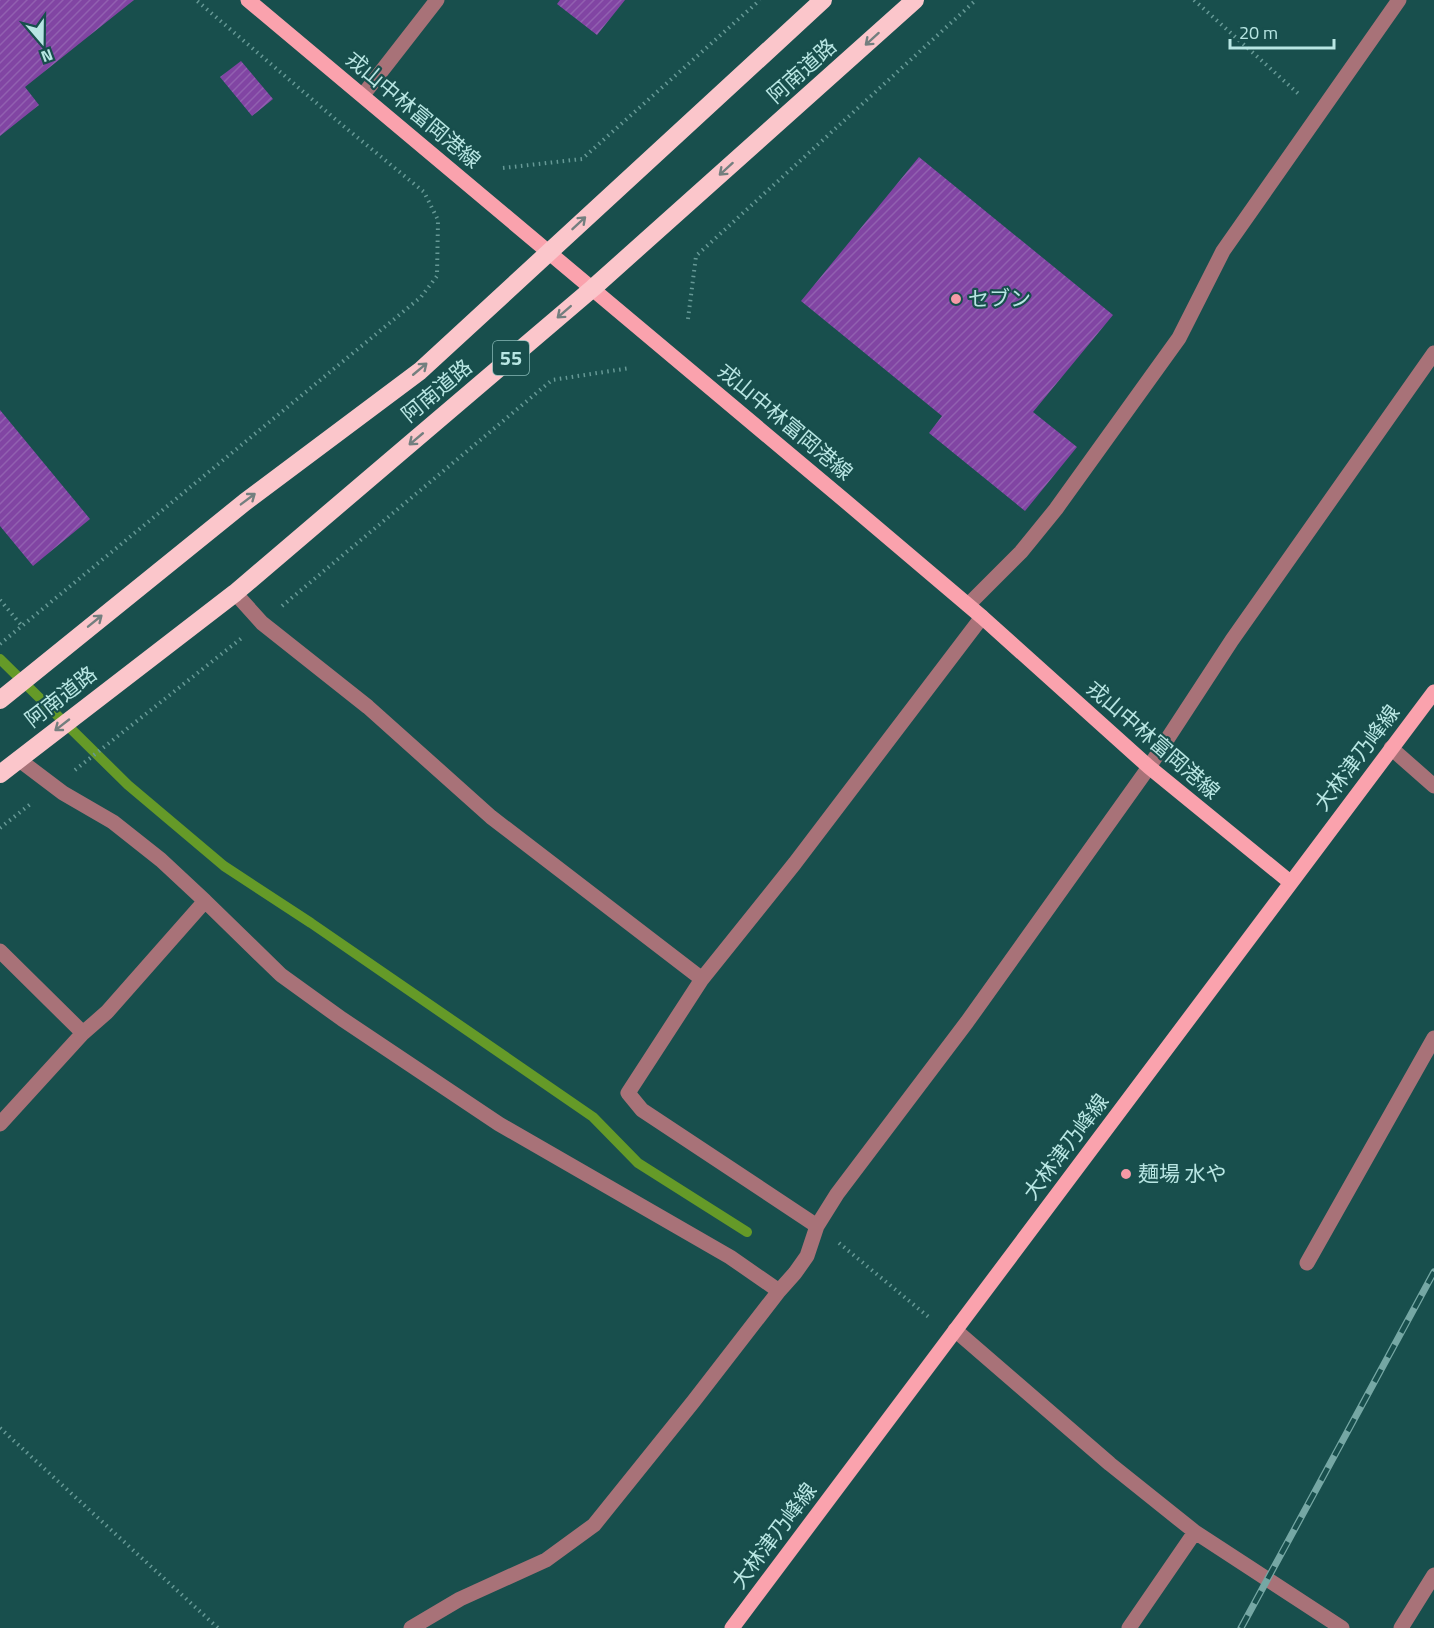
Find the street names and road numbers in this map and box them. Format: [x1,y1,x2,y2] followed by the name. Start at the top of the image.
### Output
[759,30,843,110] street label: 阿南道路
[339,43,488,175] street label: 戎山中林富岡港線
[493,341,529,375] road number: 55
[394,351,479,429] street label: 阿南道路
[711,355,860,487] street label: 戎山中林富岡港線
[17,658,103,735] street label: 阿南道路
[1080,672,1228,806] street label: 戎山中林富岡港線
[1306,697,1407,817] street label: 大林津乃峰線
[1015,1086,1116,1206] street label: 大林津乃峰線
[723,1475,824,1595] street label: 大林津乃峰線

